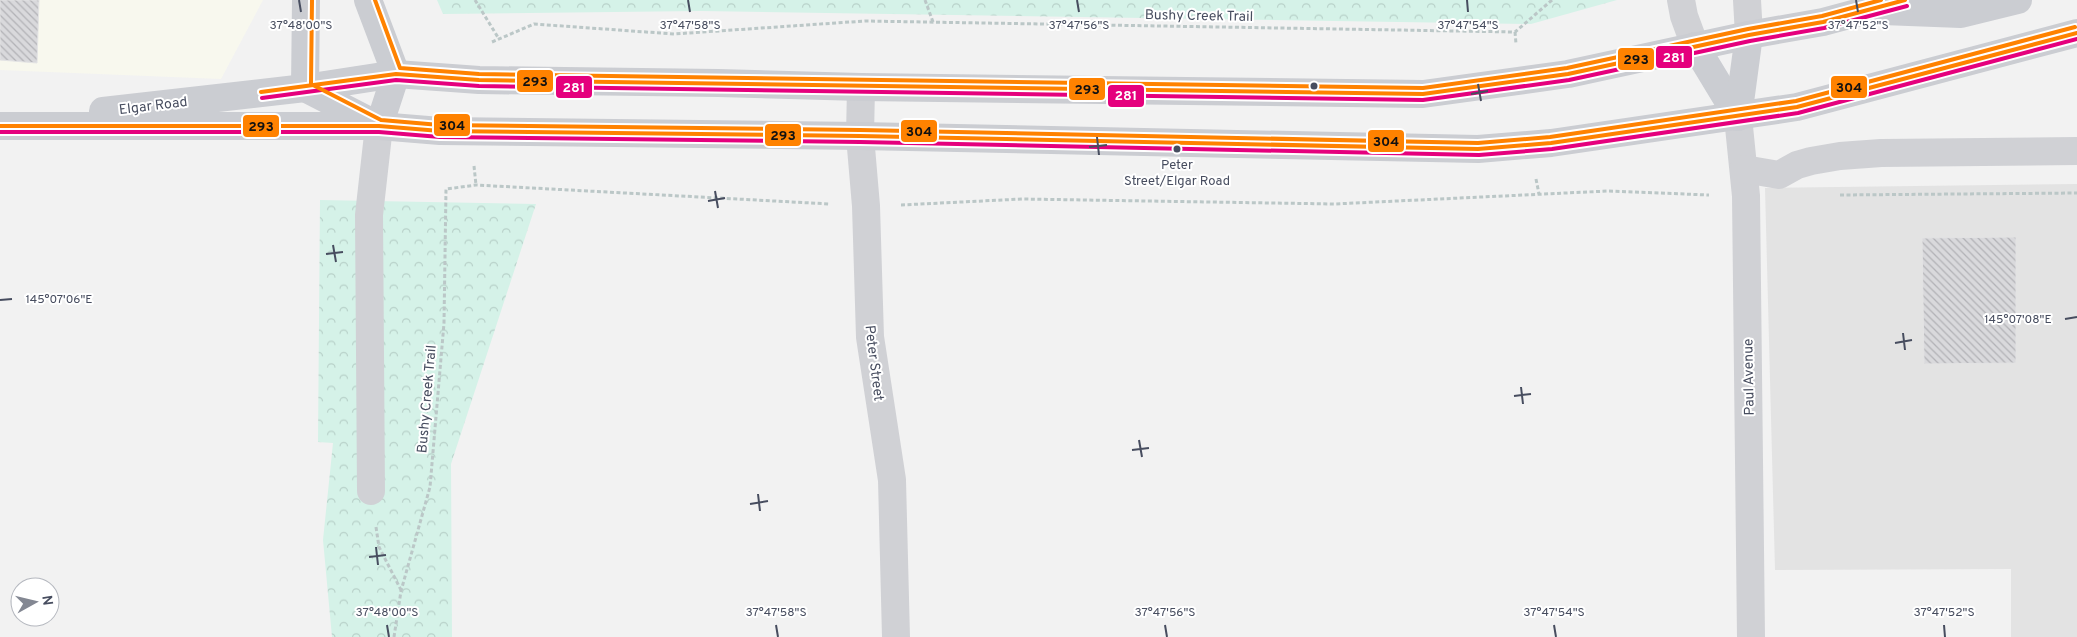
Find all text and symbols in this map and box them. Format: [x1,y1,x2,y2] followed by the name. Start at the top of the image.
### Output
[1145,7,1253,26] street label: Bushy Creek Trail
[270,18,332,34] text: 37°48'00"S
[659,18,721,34] text: 37°47'58"S
[1048,18,1110,34] text: 37°47'56"S
[1437,18,1499,34] text: 37°47'54"S
[1827,18,1889,34] text: 37°47'52"S
[1655,45,1693,69] line badge: 281
[1617,47,1655,71] line badge: 293
[1663,50,1685,67] text: 281
[1623,52,1649,69] text: 293
[516,69,554,93] line badge: 293
[522,74,548,91] text: 293
[555,75,593,99] line badge: 281
[1830,75,1868,99] line badge: 304
[1068,77,1106,101] line badge: 293
[563,80,585,97] text: 281
[1836,80,1862,97] text: 304
[1309,81,1319,91] unlabelled marker
[1074,82,1100,99] text: 293
[1107,84,1145,108] line badge: 281
[1115,88,1137,105] text: 281
[118,94,188,119] street label: Elgar Road
[433,113,471,137] line badge: 304
[242,114,280,138] line badge: 293
[439,118,465,135] text: 304
[248,119,274,136] text: 293
[900,119,938,143] line badge: 304
[764,123,802,147] line badge: 293
[906,124,932,141] text: 304
[770,128,796,145] text: 293
[1367,129,1405,153] line badge: 304
[1373,134,1399,151] text: 304
[1172,144,1182,154] marker: Peter Street/Elgar Road
[1124,158,1230,190] place label: Peter Street/Elgar Road
[25,292,93,308] text: 145°07'06"E
[1984,312,2052,328] text: 145°07'08"E
[860,324,887,402] street label: Peter Street
[1740,338,1759,416] street label: Paul Avenue
[414,344,441,454] street label: Bushy Creek Trail
[10,577,60,627] north arrow
[37,594,56,607] text: N
[356,605,418,621] text: 37°48'00"S
[745,605,807,621] text: 37°47'58"S
[1134,605,1196,621] text: 37°47'56"S
[1523,605,1585,621] text: 37°47'54"S
[1913,605,1975,621] text: 37°47'52"S

